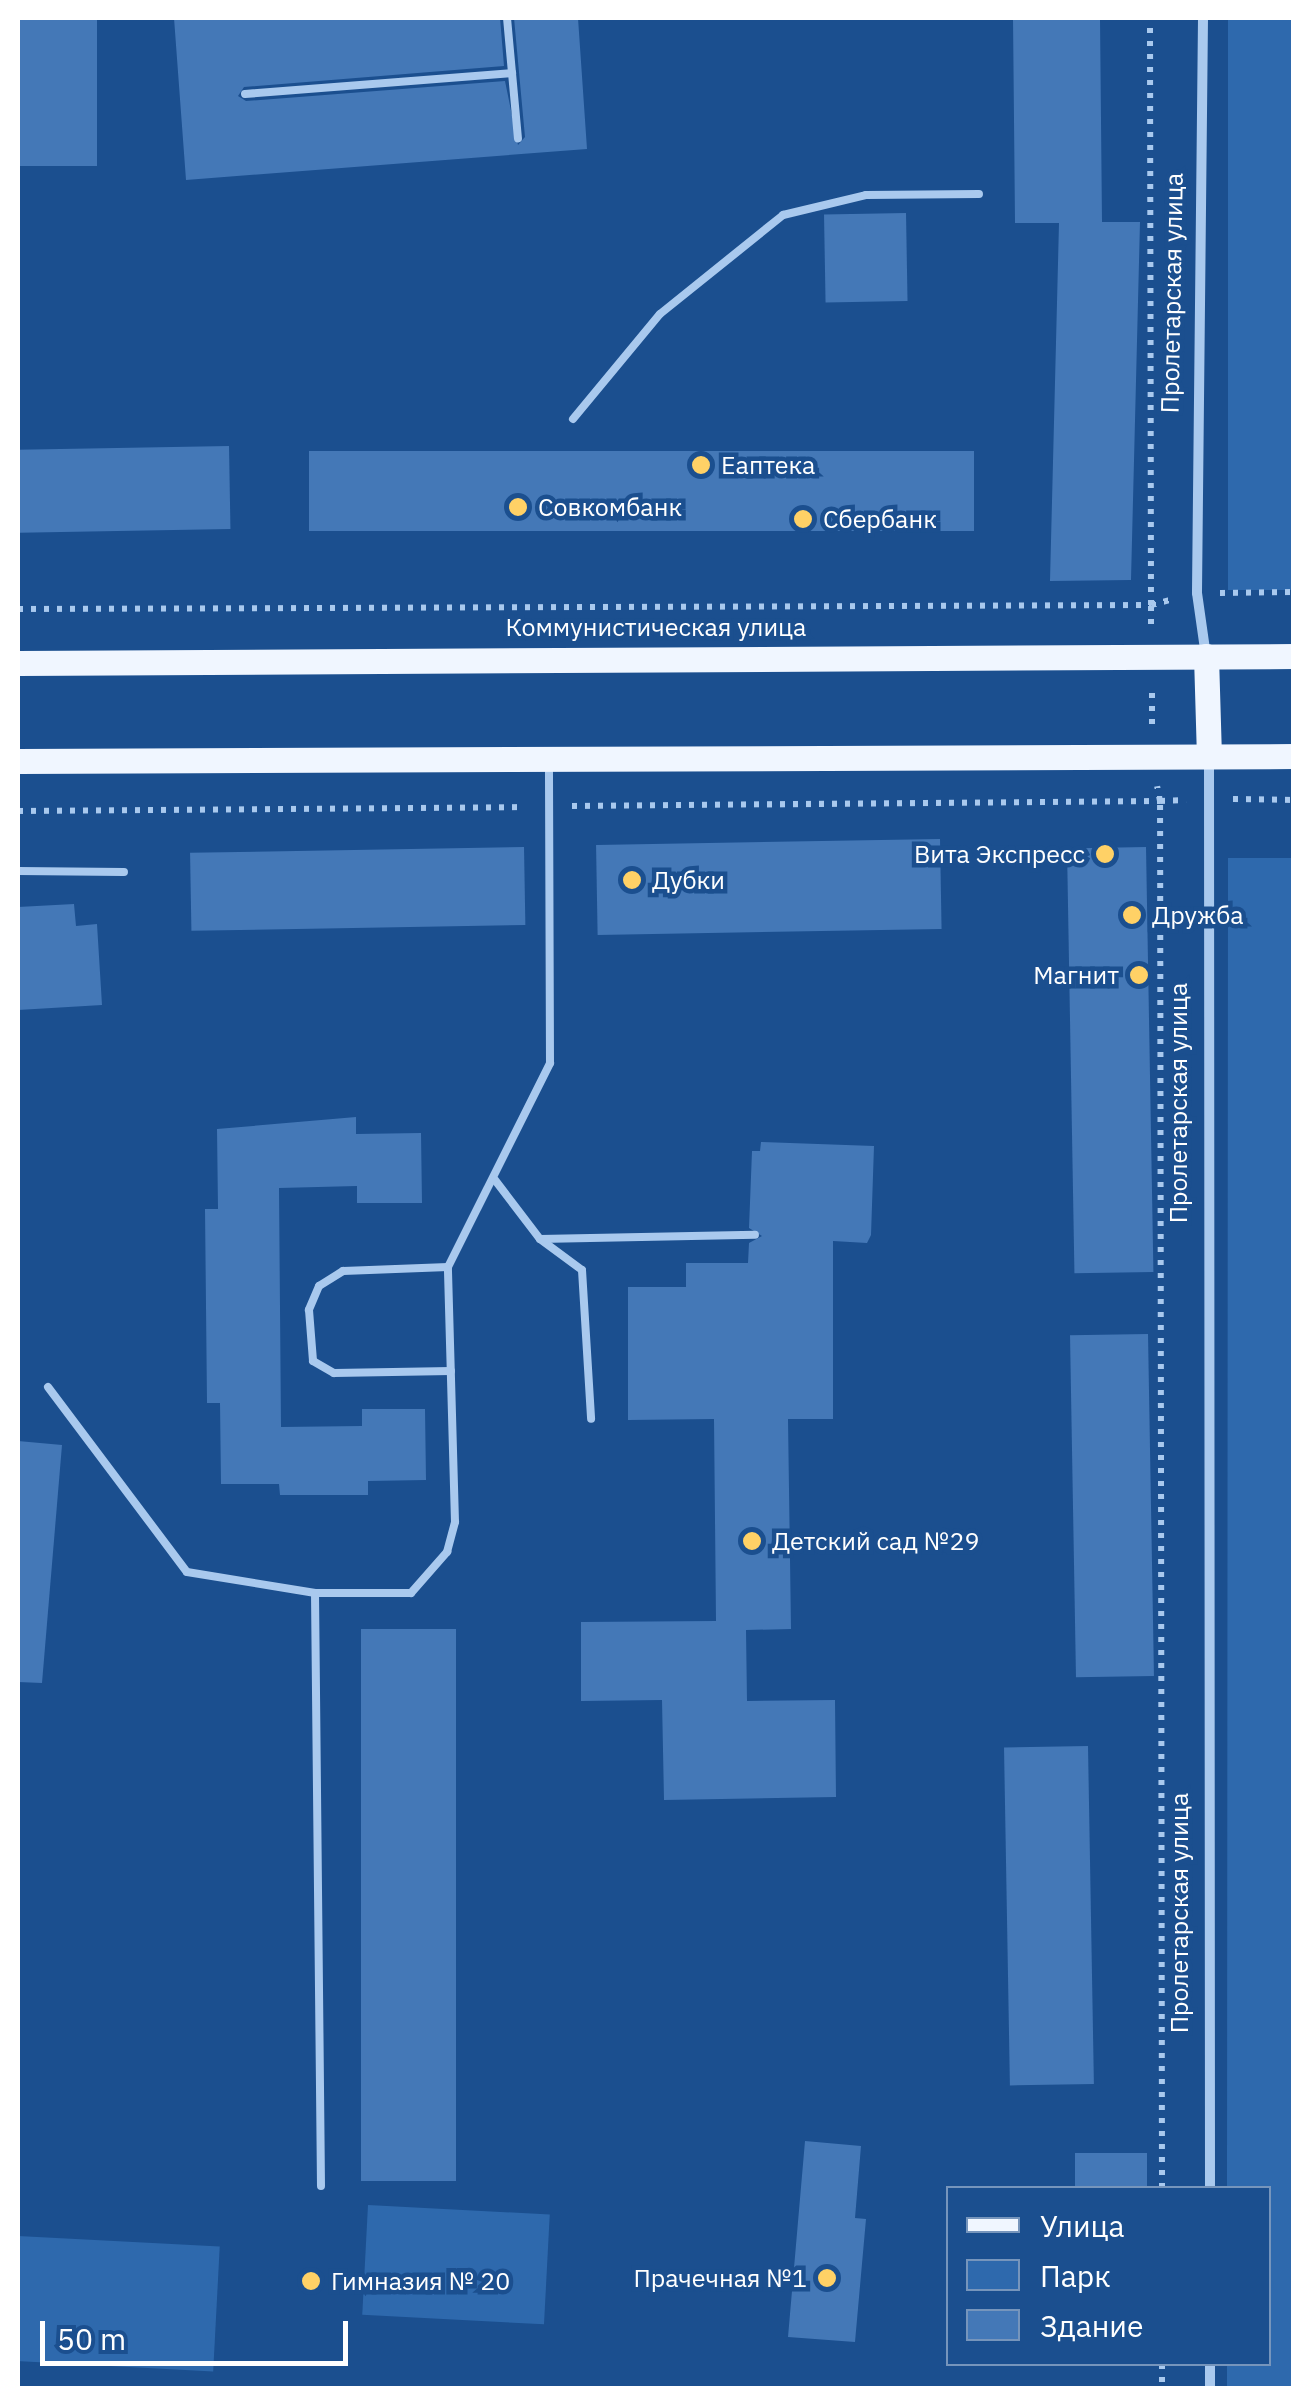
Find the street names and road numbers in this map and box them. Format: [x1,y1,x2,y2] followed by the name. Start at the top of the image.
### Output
[1155,172,1189,414] street label: Пролетарская улица
[506,612,806,642] street label: Коммунистическая улица
[1163,983,1193,1223] street label: Пролетарская улица
[1164,1793,1194,2033] street label: Пролетарская улица

